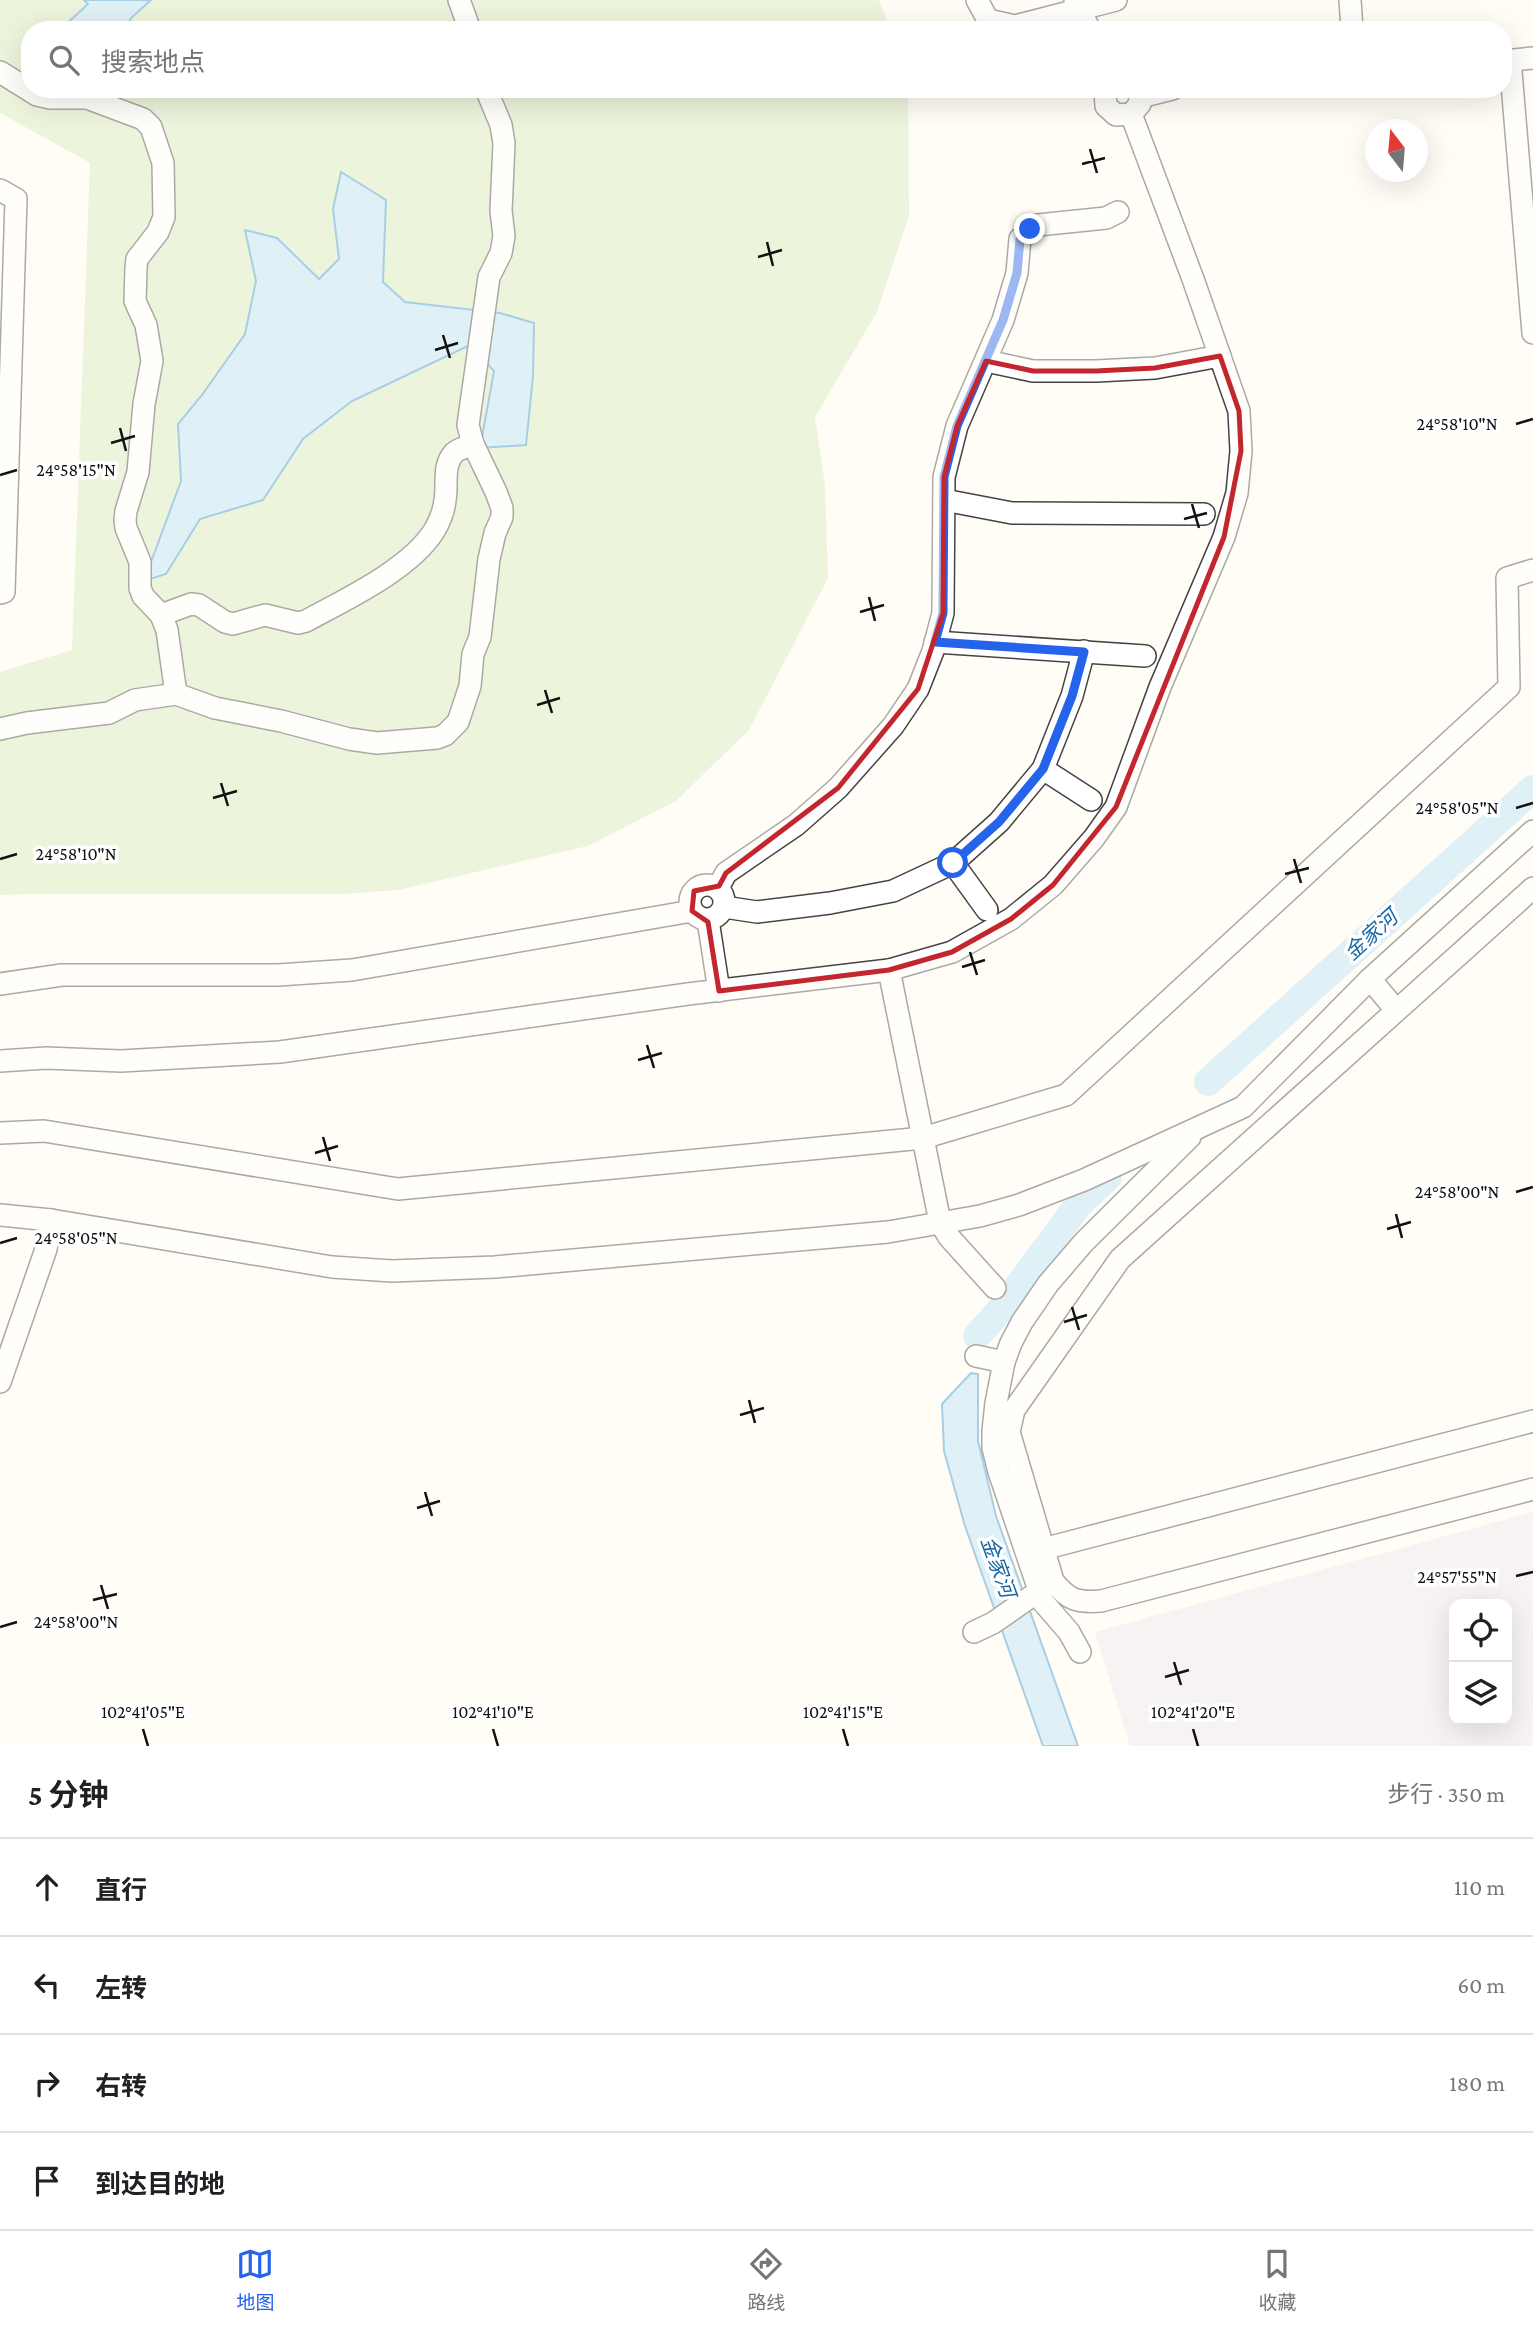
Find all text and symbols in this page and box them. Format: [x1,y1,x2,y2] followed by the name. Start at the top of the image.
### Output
[21,21,1512,98] search box
[45,41,83,79] icon: search
[101,48,205,77] text: 搜索地点
[1365,119,1428,182] north arrow
[1014,213,1045,244] route end
[1416,414,1498,434] text: 24°58'10"N
[36,460,116,480] text: 24°58'15"N
[1415,798,1499,818] text: 24°58'05"N
[35,844,117,864] text: 24°58'10"N
[937,847,968,878] route start
[1340,902,1405,965] water label: 金家河
[1415,1182,1500,1202] text: 24°58'00"N
[34,1228,118,1248] text: 24°58'05"N
[976,1533,1021,1604] water label: 金家河
[1417,1567,1497,1587] text: 24°57'55"N
[1449,1599,1512,1725] map controls
[1449,1599,1512,1662] button: locate
[34,1612,119,1632] text: 24°58'00"N
[1449,1662,1512,1725] button: layers
[101,1702,185,1722] text: 102°41'05"E
[452,1702,534,1722] text: 102°41'10"E
[803,1702,883,1722] text: 102°41'15"E
[1151,1702,1235,1722] text: 102°41'20"E
[28,1778,108,1811] text: 5 分钟
[1387,1781,1505,1807] text: 步行 · 350 m
[28,1868,66,1906] icon: ahead
[1454,1874,1505,1900] text: 110 m
[95,1876,147,1905] text: 直行
[28,1966,66,2004] icon: left
[1458,1972,1505,1998] text: 60 m
[95,1974,147,2003] text: 左转
[28,2064,66,2102] icon: right
[1449,2070,1505,2096] text: 180 m
[95,2072,147,2101] text: 右转
[28,2162,66,2200] icon: arrive
[95,2170,225,2199] text: 到达目的地
[236,2245,275,2314] tab: 地图
[747,2245,786,2314] tab: 路线
[1258,2245,1297,2314] tab: 收藏

